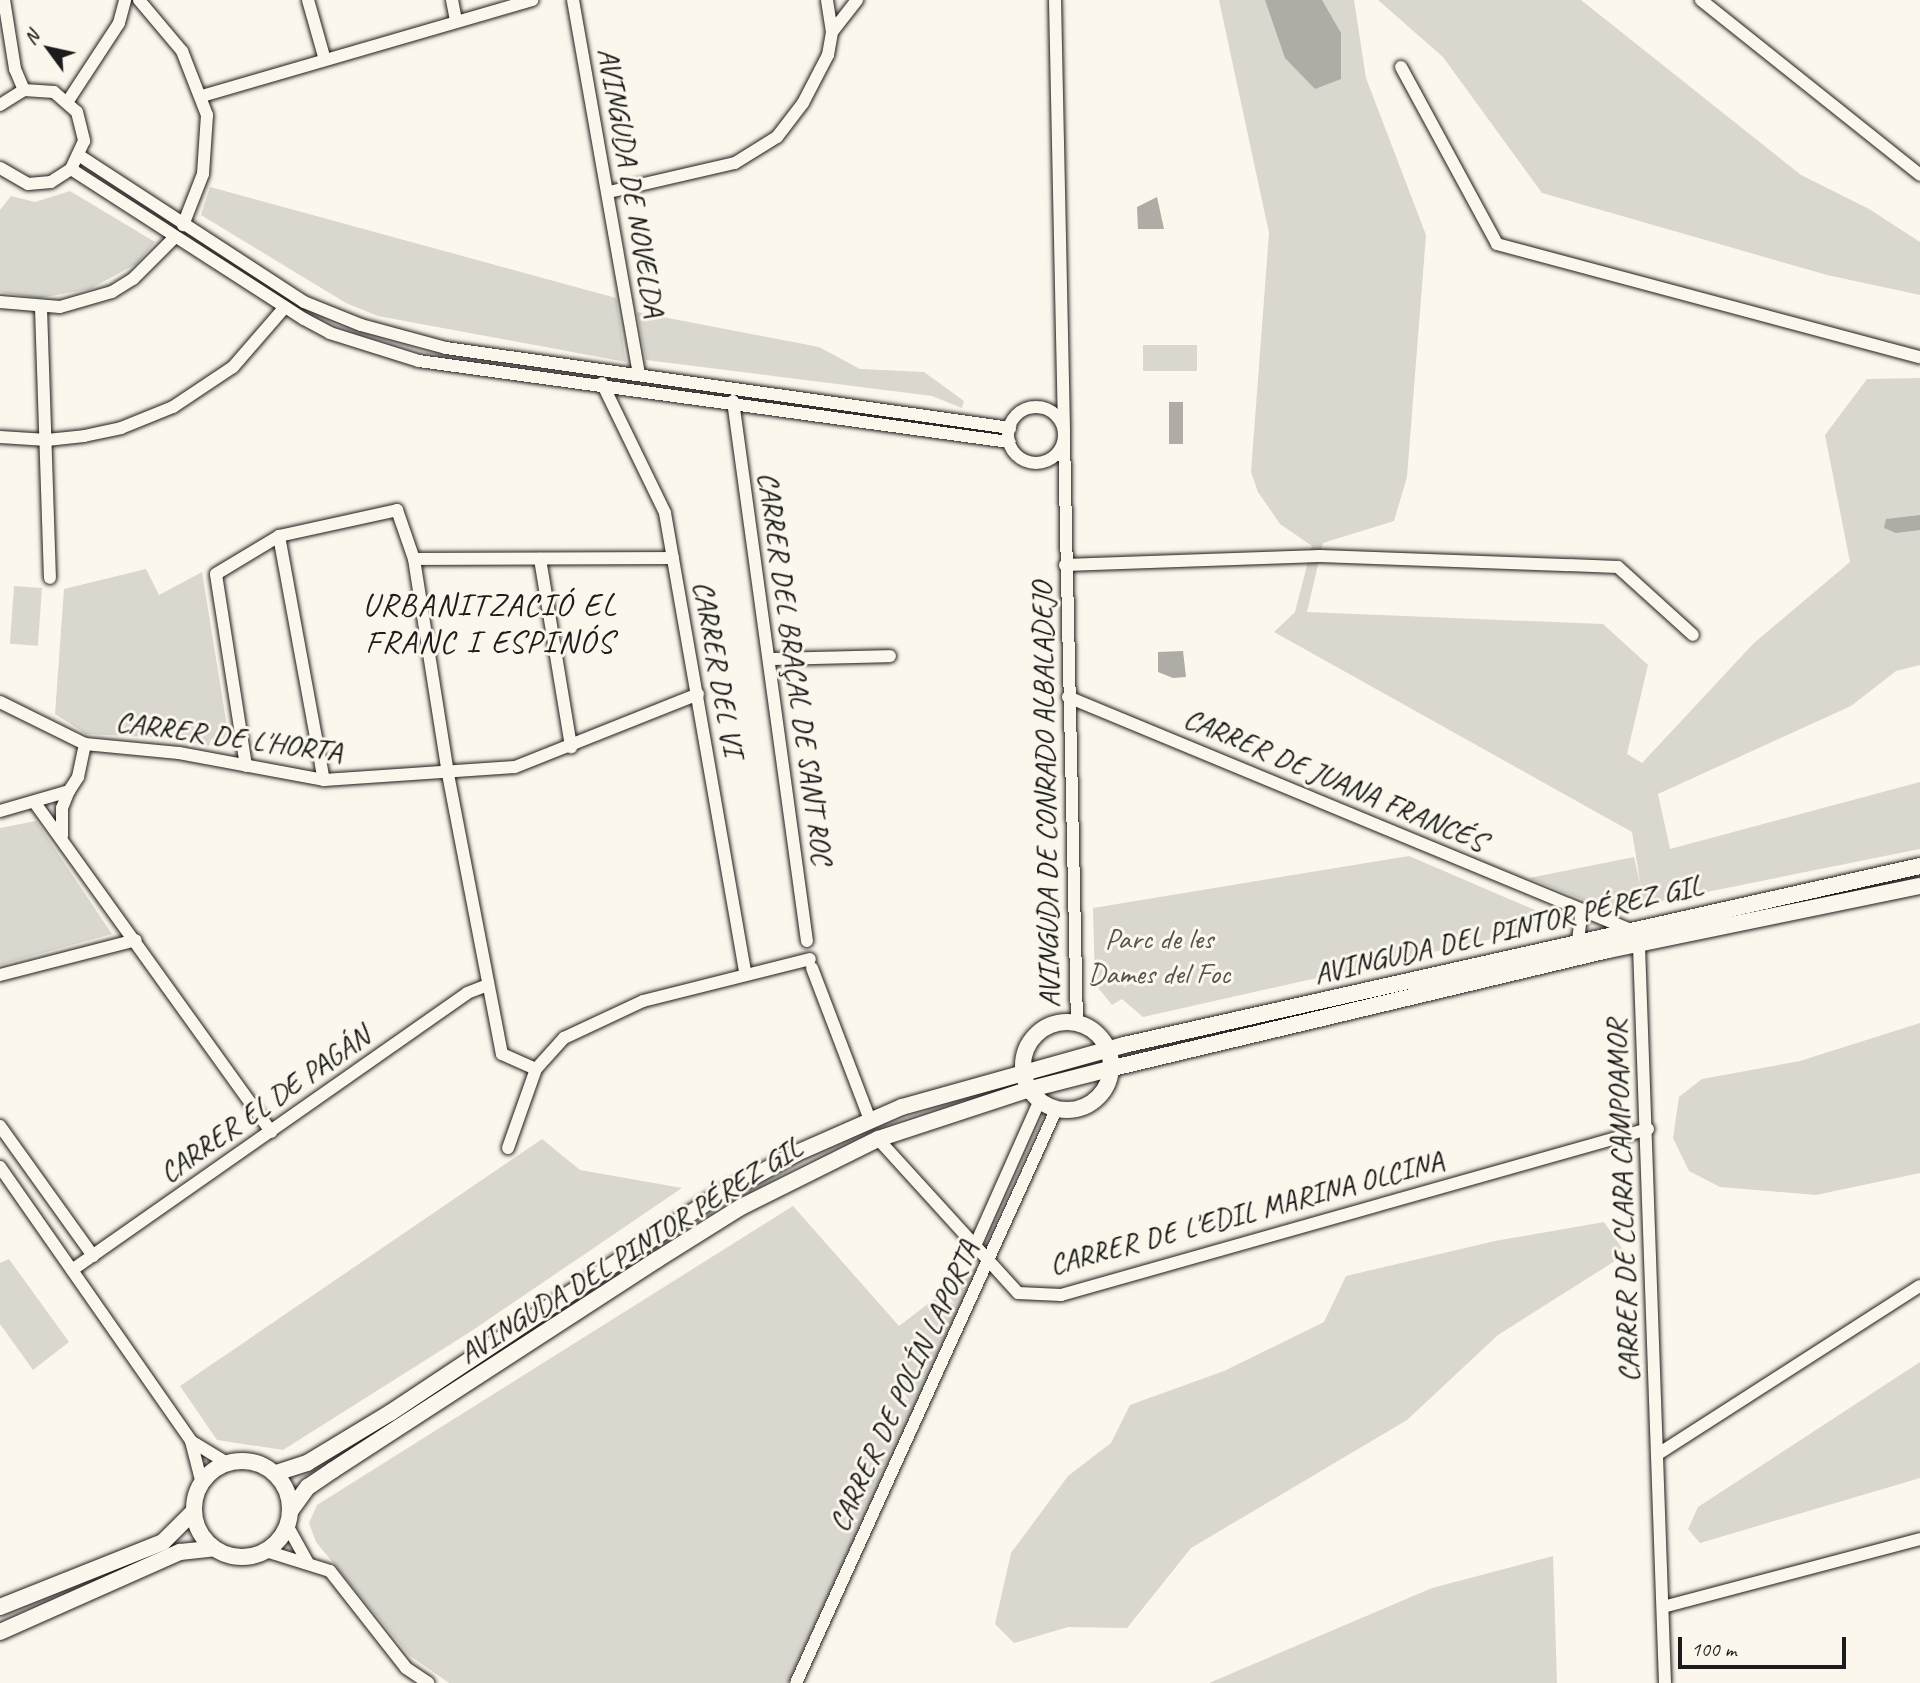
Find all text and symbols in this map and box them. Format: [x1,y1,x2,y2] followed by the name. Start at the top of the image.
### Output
[14,14,84,84] north arrow
[18,26,45,49] text: N
[591,44,673,320] street label: AVINGUDA DE NOVELDA
[750,469,842,867] street label: CARRER DEL BRAÇAL DE SANT ROC
[686,578,752,758] street label: CARRER DEL VI
[1023,583,1067,1007] street label: AVINGUDA DE CONRADO ALBALADEJO
[365,587,615,662] district label: URBANITZACIÓ EL FRANC I ESPINÓS
[1181,700,1489,858] street label: CARRER DE JUANA FRANCÉS
[114,702,344,770] street label: CARRER DE L'HORTA
[1310,867,1706,991] street label: AVINGUDA DEL PINTOR PÉREZ GIL
[1088,920,1230,990] park label: Parc de les Dames del Foc
[152,1018,376,1190] street label: CARRER EL DE PAGÁN
[1598,1020,1646,1382] street label: CARRER DE CLARA CAMPOAMOR
[452,1129,808,1371] street label: AVINGUDA DEL PINTOR PÉREZ GIL
[1045,1142,1447,1282] street label: CARRER DE L'EDIL MARINA OLCINA
[820,1236,986,1536] street label: CARRER DE POLÍN LAPORTA
[1682,1624,1850,1668] scale bar
[1691,1636,1736,1662] text: 100 m

